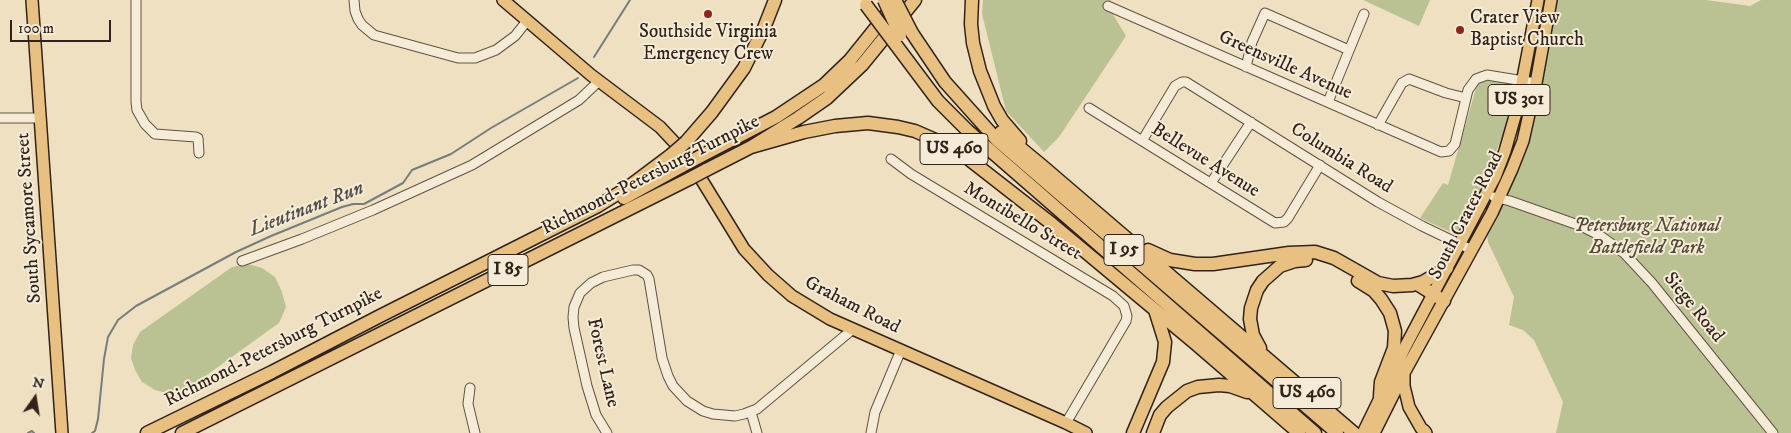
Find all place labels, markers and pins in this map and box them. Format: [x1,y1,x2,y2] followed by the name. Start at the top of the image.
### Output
[702,8,714,20] marker: Southside Virginia Emergency Crew
[1470,8,1584,52] place label: Crater View Baptist Church
[639,22,777,66] place label: Southside Virginia Emergency Crew
[1454,24,1466,36] marker: Crater View Baptist Church

